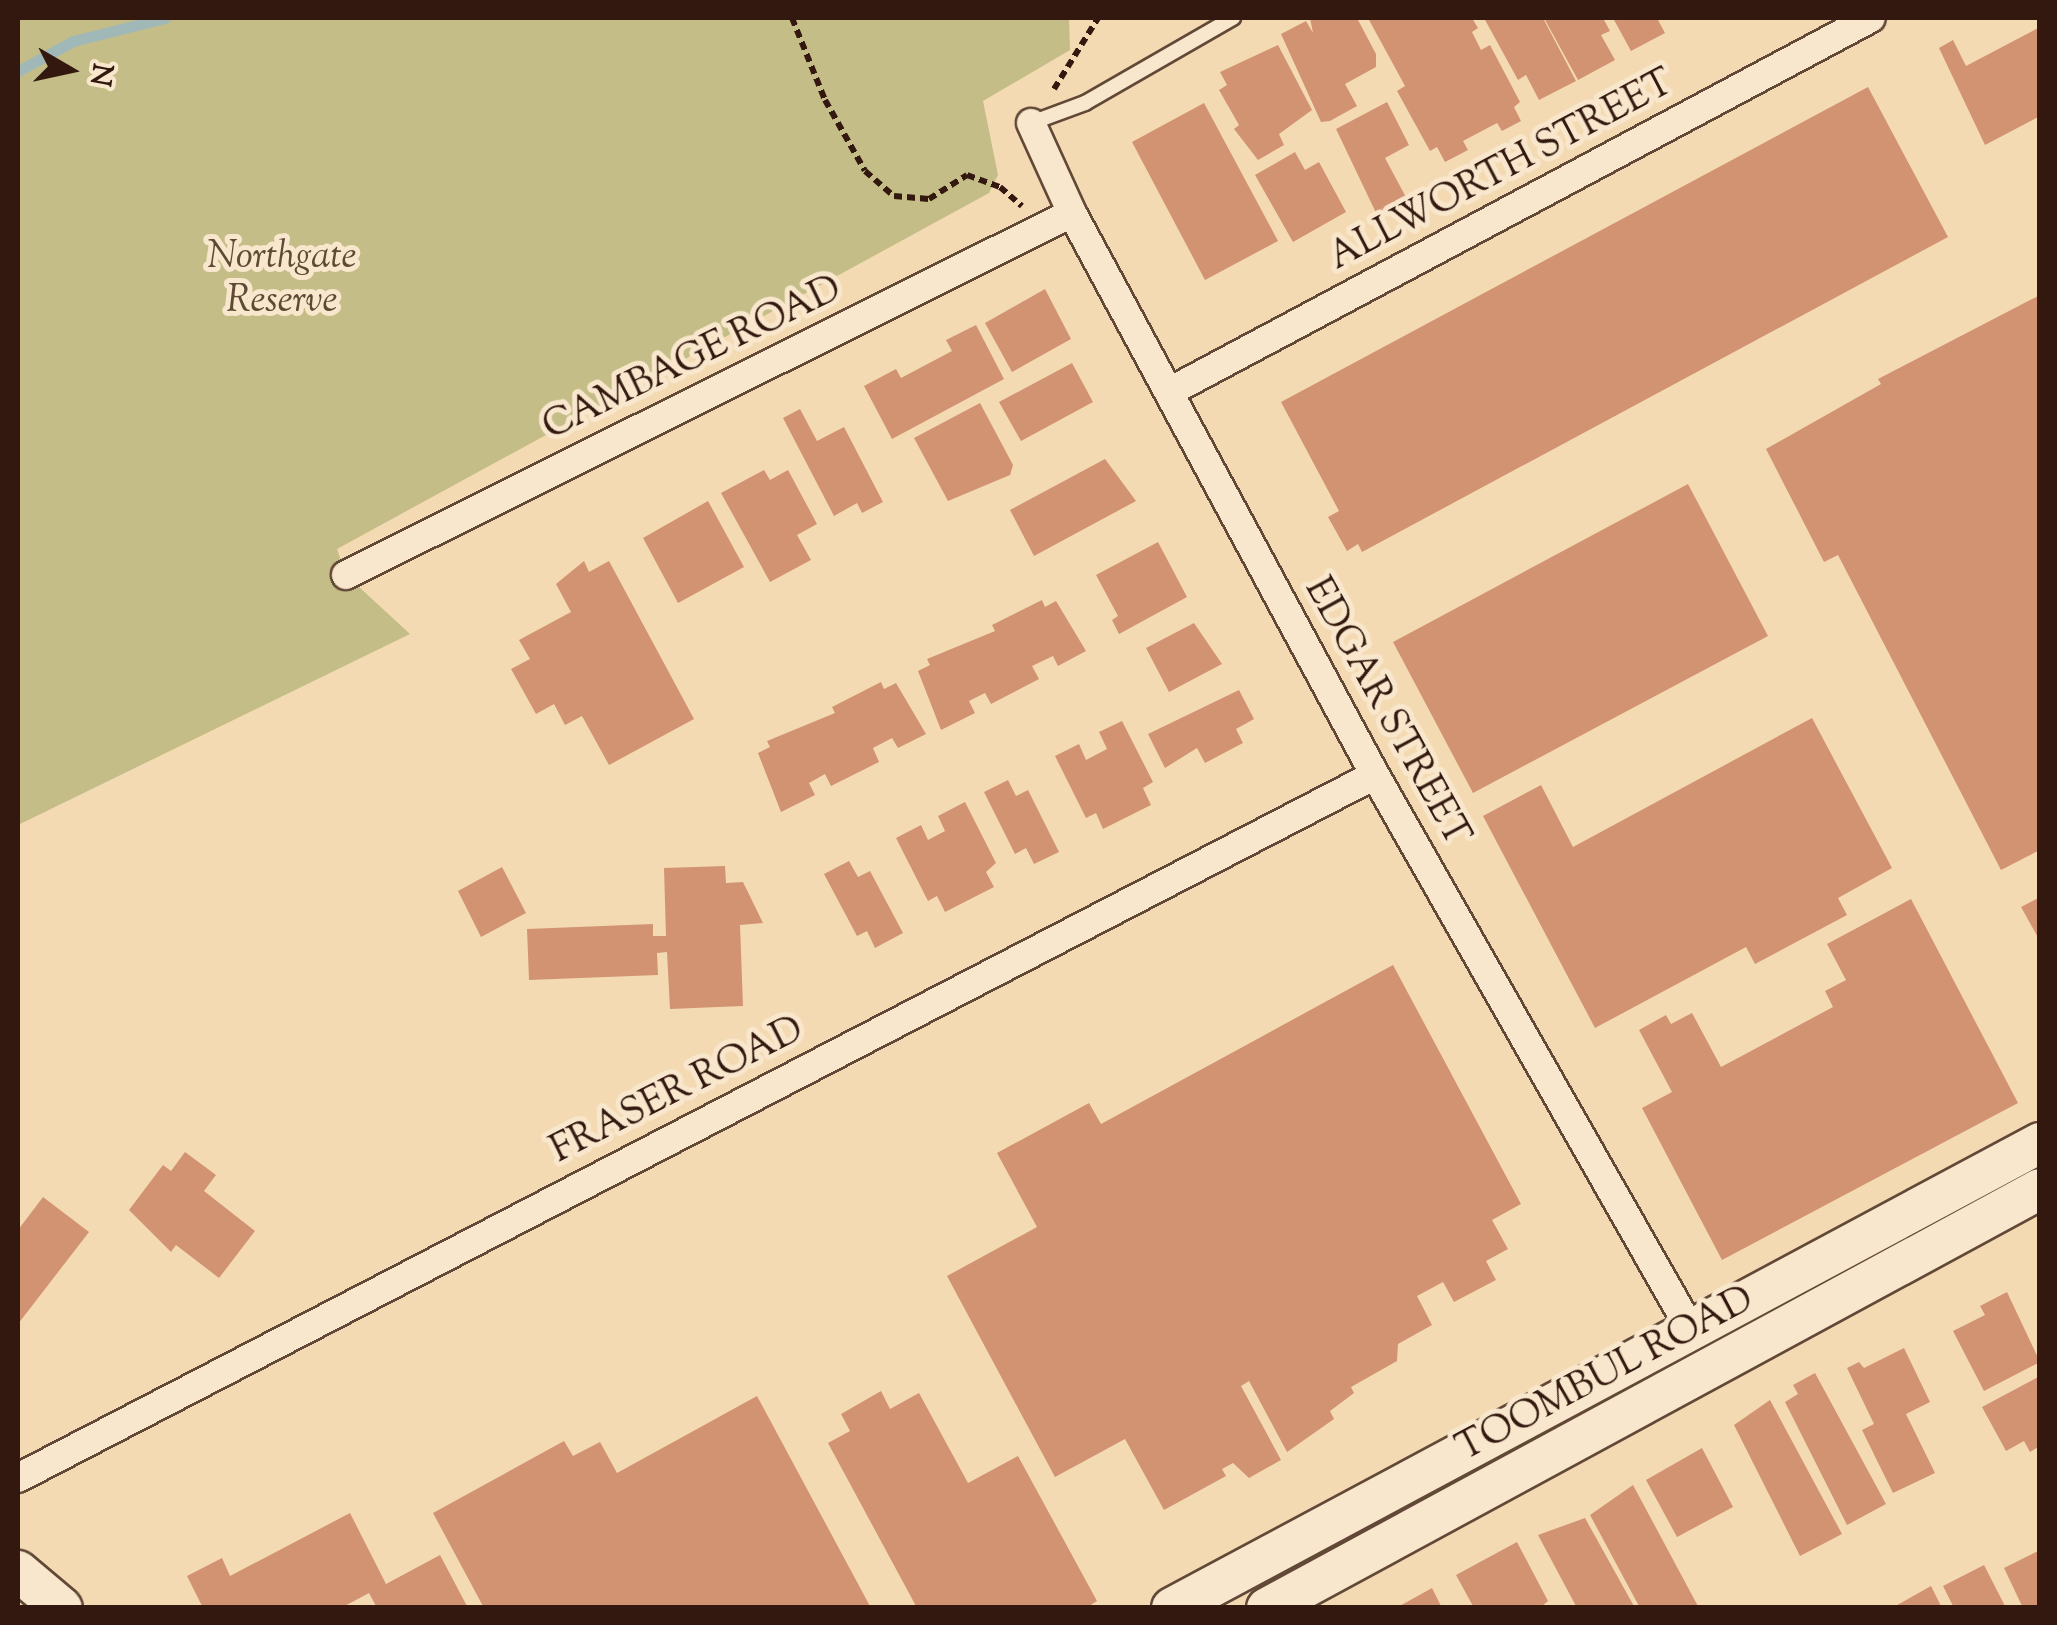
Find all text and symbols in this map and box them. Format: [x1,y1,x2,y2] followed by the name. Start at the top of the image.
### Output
[20,20,120,120] north arrow
[78,61,121,89] text: N
[1322,62,1682,282] street label: ALLWORTH STREET
[207,236,357,326] park label: Northgate Reserve
[536,268,850,452] street label: CAMBAGE ROAD
[1292,571,1478,855] street label: EDGAR STREET
[544,1009,812,1175] street label: FRASER ROAD
[1450,1279,1762,1473] street label: TOOMBUL ROAD

